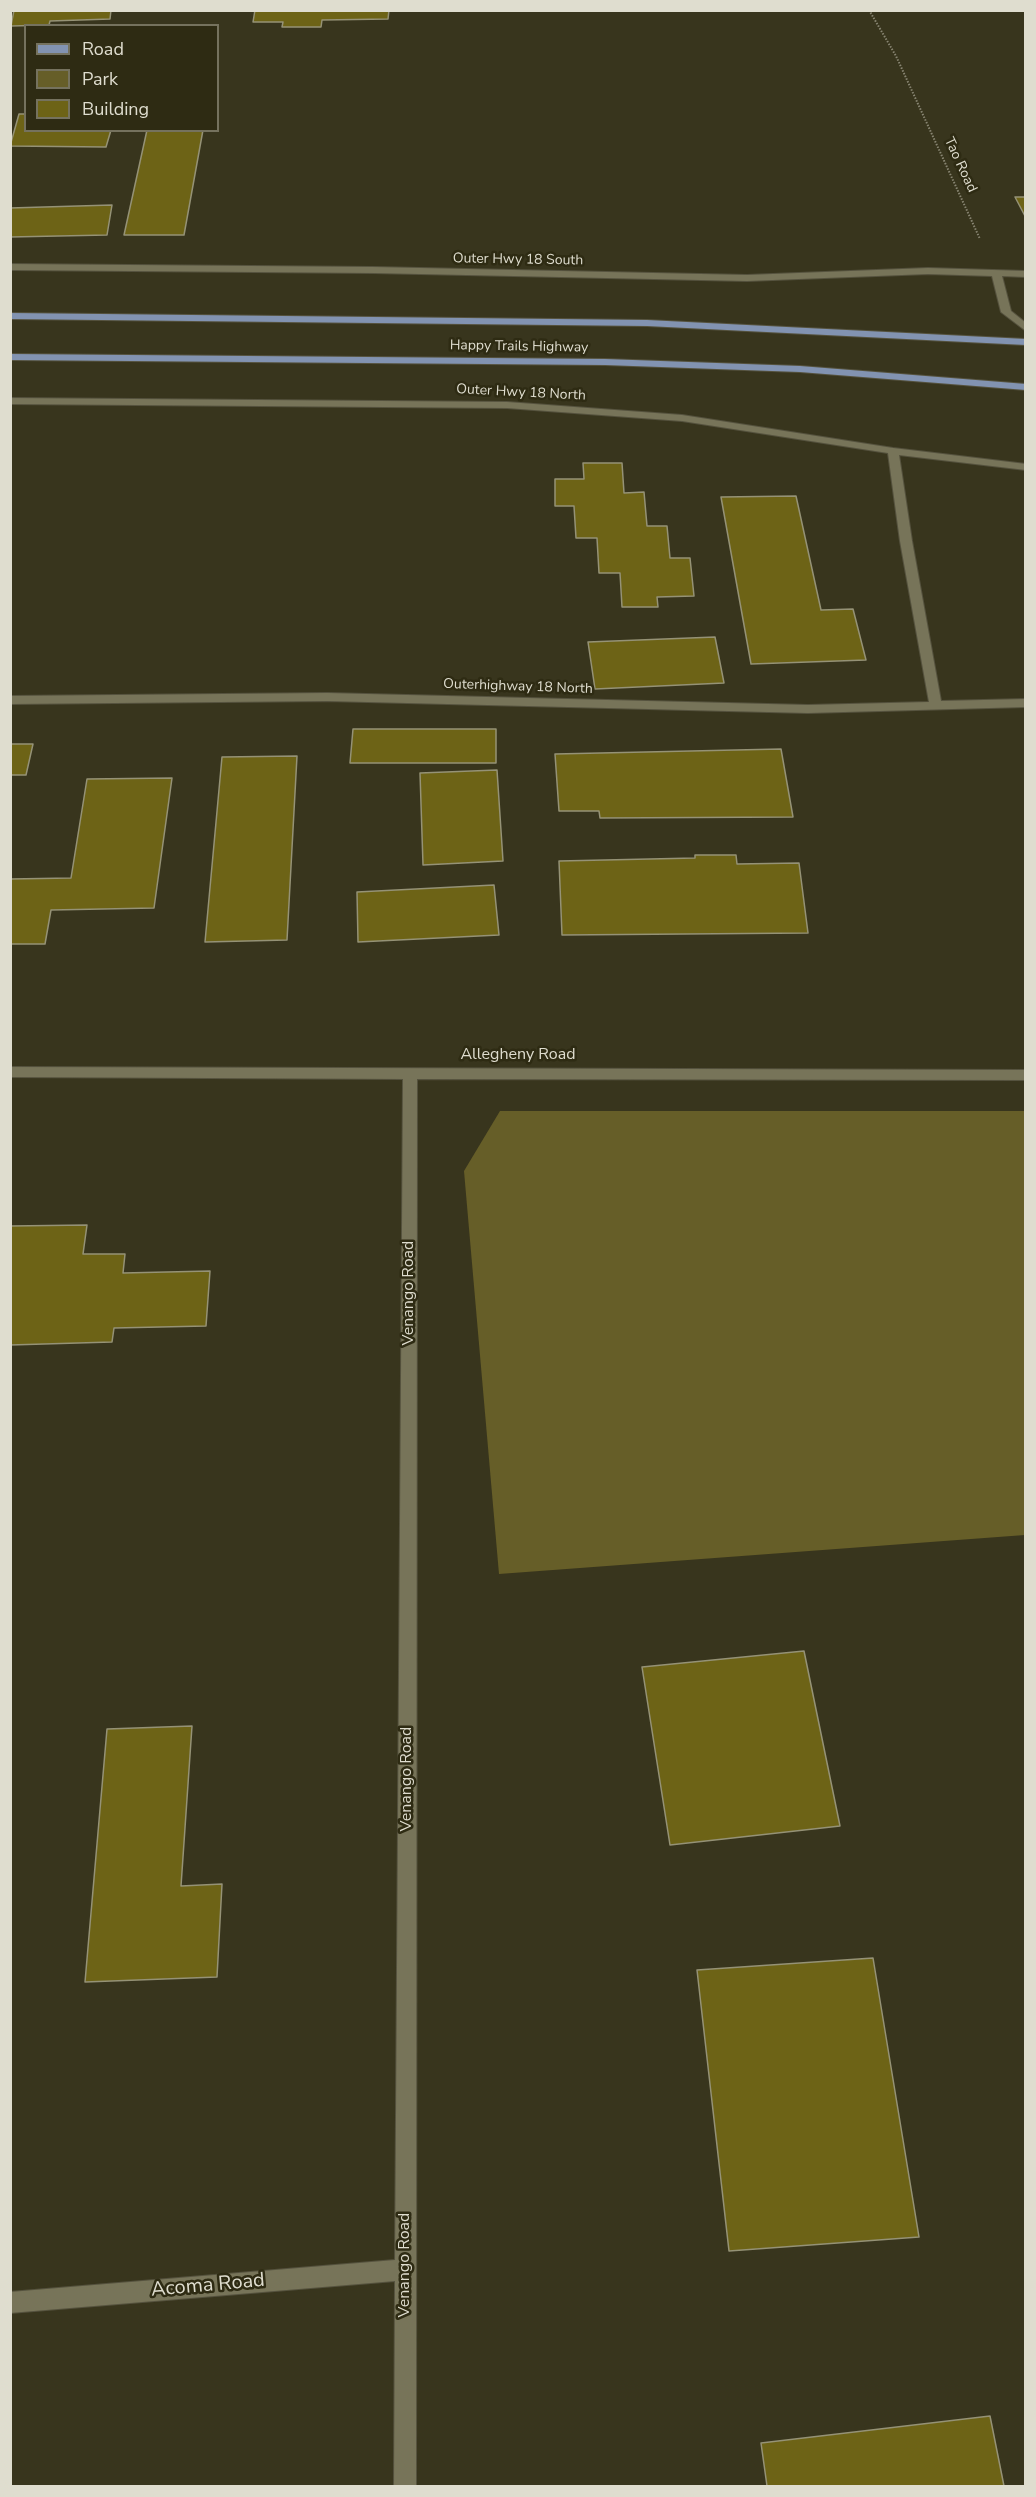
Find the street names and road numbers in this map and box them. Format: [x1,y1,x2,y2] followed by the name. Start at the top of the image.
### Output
[940,135,980,195] street label: Tao Road
[453,250,583,270] street label: Outer Hwy 18 South
[450,337,588,357] street label: Happy Trails Highway
[456,381,586,405] street label: Outer Hwy 18 North
[443,676,593,698] street label: Outerhighway 18 North
[460,1045,576,1065] street label: Allegheny Road
[399,1241,419,1345] street label: Venango Road
[397,1727,417,1831] street label: Venango Road
[395,2213,415,2317] street label: Venango Road
[150,2269,266,2303] street label: Acoma Road

